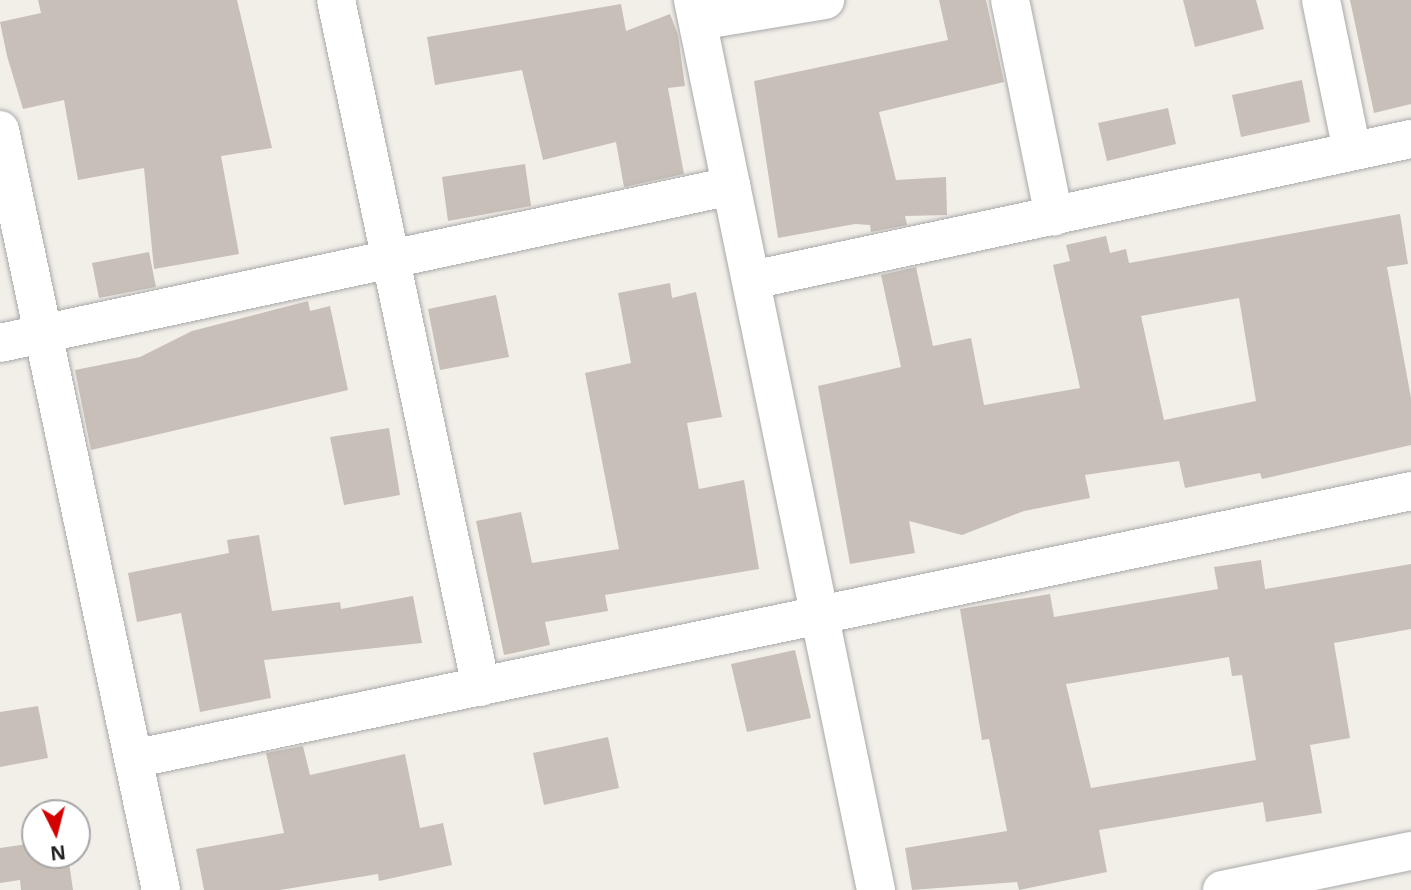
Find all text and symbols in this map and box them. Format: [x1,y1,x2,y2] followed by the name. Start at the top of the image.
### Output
[21,799,91,869] north arrow
[49,839,67,867] text: N

